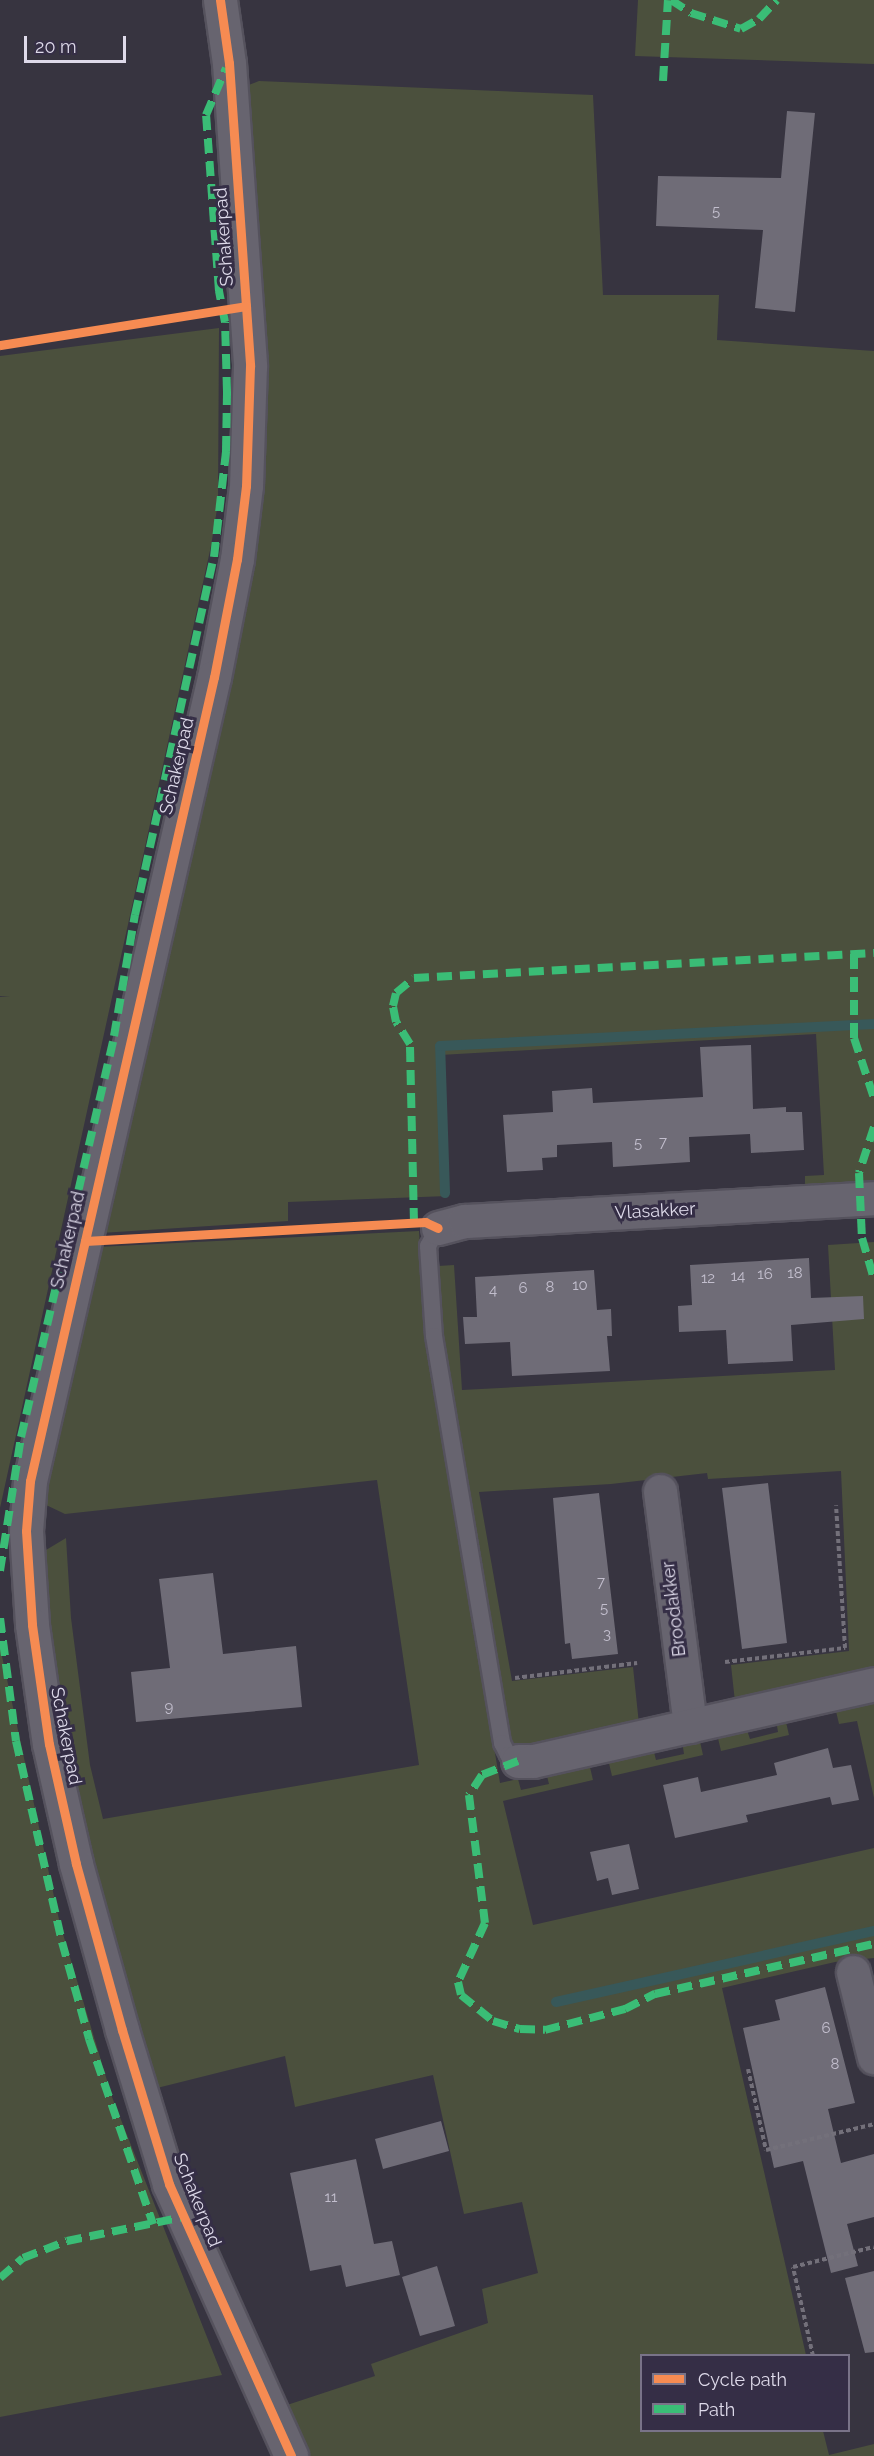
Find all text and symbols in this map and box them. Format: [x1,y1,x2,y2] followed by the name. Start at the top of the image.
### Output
[27,24,129,62] scale bar
[35,36,77,57] text: 20 m
[210,187,238,287] street label: Schakerpad
[712,203,720,221] house number: 5
[155,715,199,817] street label: Schakerpad
[659,1134,667,1152] house number: 7
[634,1135,642,1153] house number: 5
[46,1189,90,1291] street label: Schakerpad
[614,1198,696,1224] street label: Vlasakker
[787,1265,803,1283] house number: 18
[757,1266,773,1284] house number: 16
[731,1268,745,1286] house number: 14
[701,1270,715,1288] house number: 12
[572,1277,588,1295] house number: 10
[546,1279,554,1297] house number: 8
[518,1280,528,1298] house number: 6
[489,1282,497,1300] house number: 4
[657,1560,691,1658] street label: Broodakker
[597,1574,605,1592] house number: 7
[600,1600,608,1618] house number: 5
[603,1626,611,1644] house number: 3
[46,1685,86,1787] street label: Schakerpad
[165,1699,173,1717] house number: 9
[821,2020,831,2038] house number: 6
[831,2056,839,2074] house number: 8
[168,2150,226,2250] street label: Schakerpad
[325,2189,337,2207] house number: 11
[640,2354,850,2432] legend
[698,2369,787,2390] text: Cycle path
[698,2399,735,2420] text: Path

